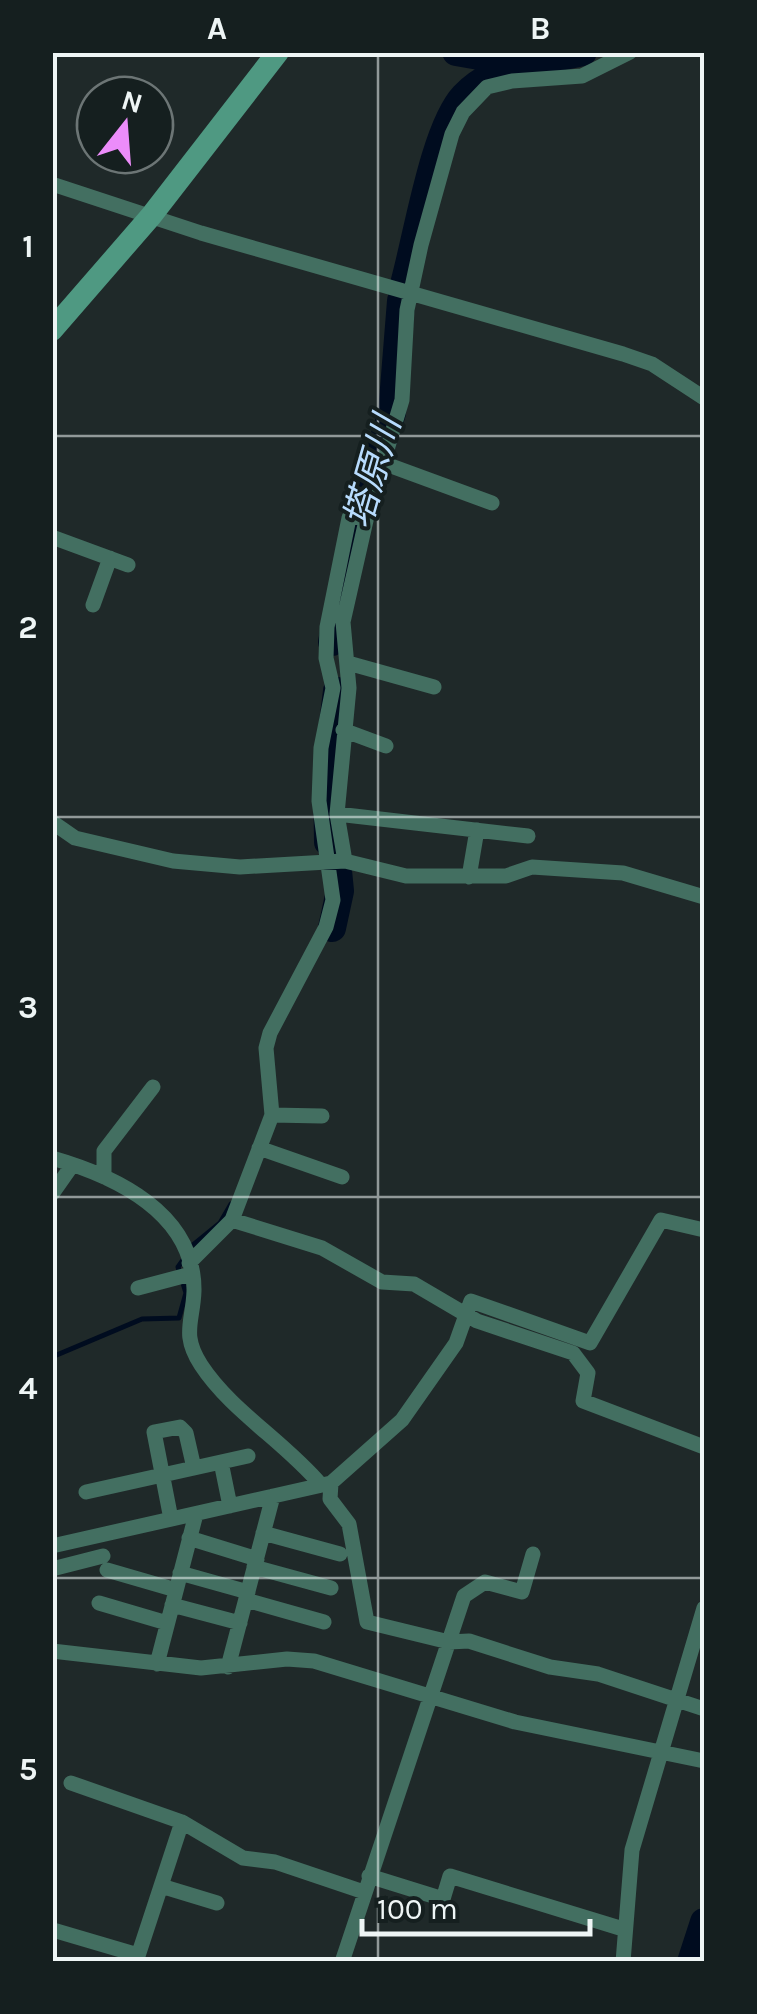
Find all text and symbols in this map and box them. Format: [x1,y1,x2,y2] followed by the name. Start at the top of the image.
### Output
[207,10,227,47] text: A
[530,10,550,47] text: B
[75,75,175,175] north arrow
[118,83,147,120] text: N
[22,228,34,265] text: 1
[335,407,411,533] water label: 塔原川
[18,609,38,646] text: 2
[18,989,38,1026] text: 3
[18,1370,38,1407] text: 4
[19,1751,37,1788] text: 5
[362,1874,590,1936] scale bar
[377,1891,458,1927] text: 100 m

